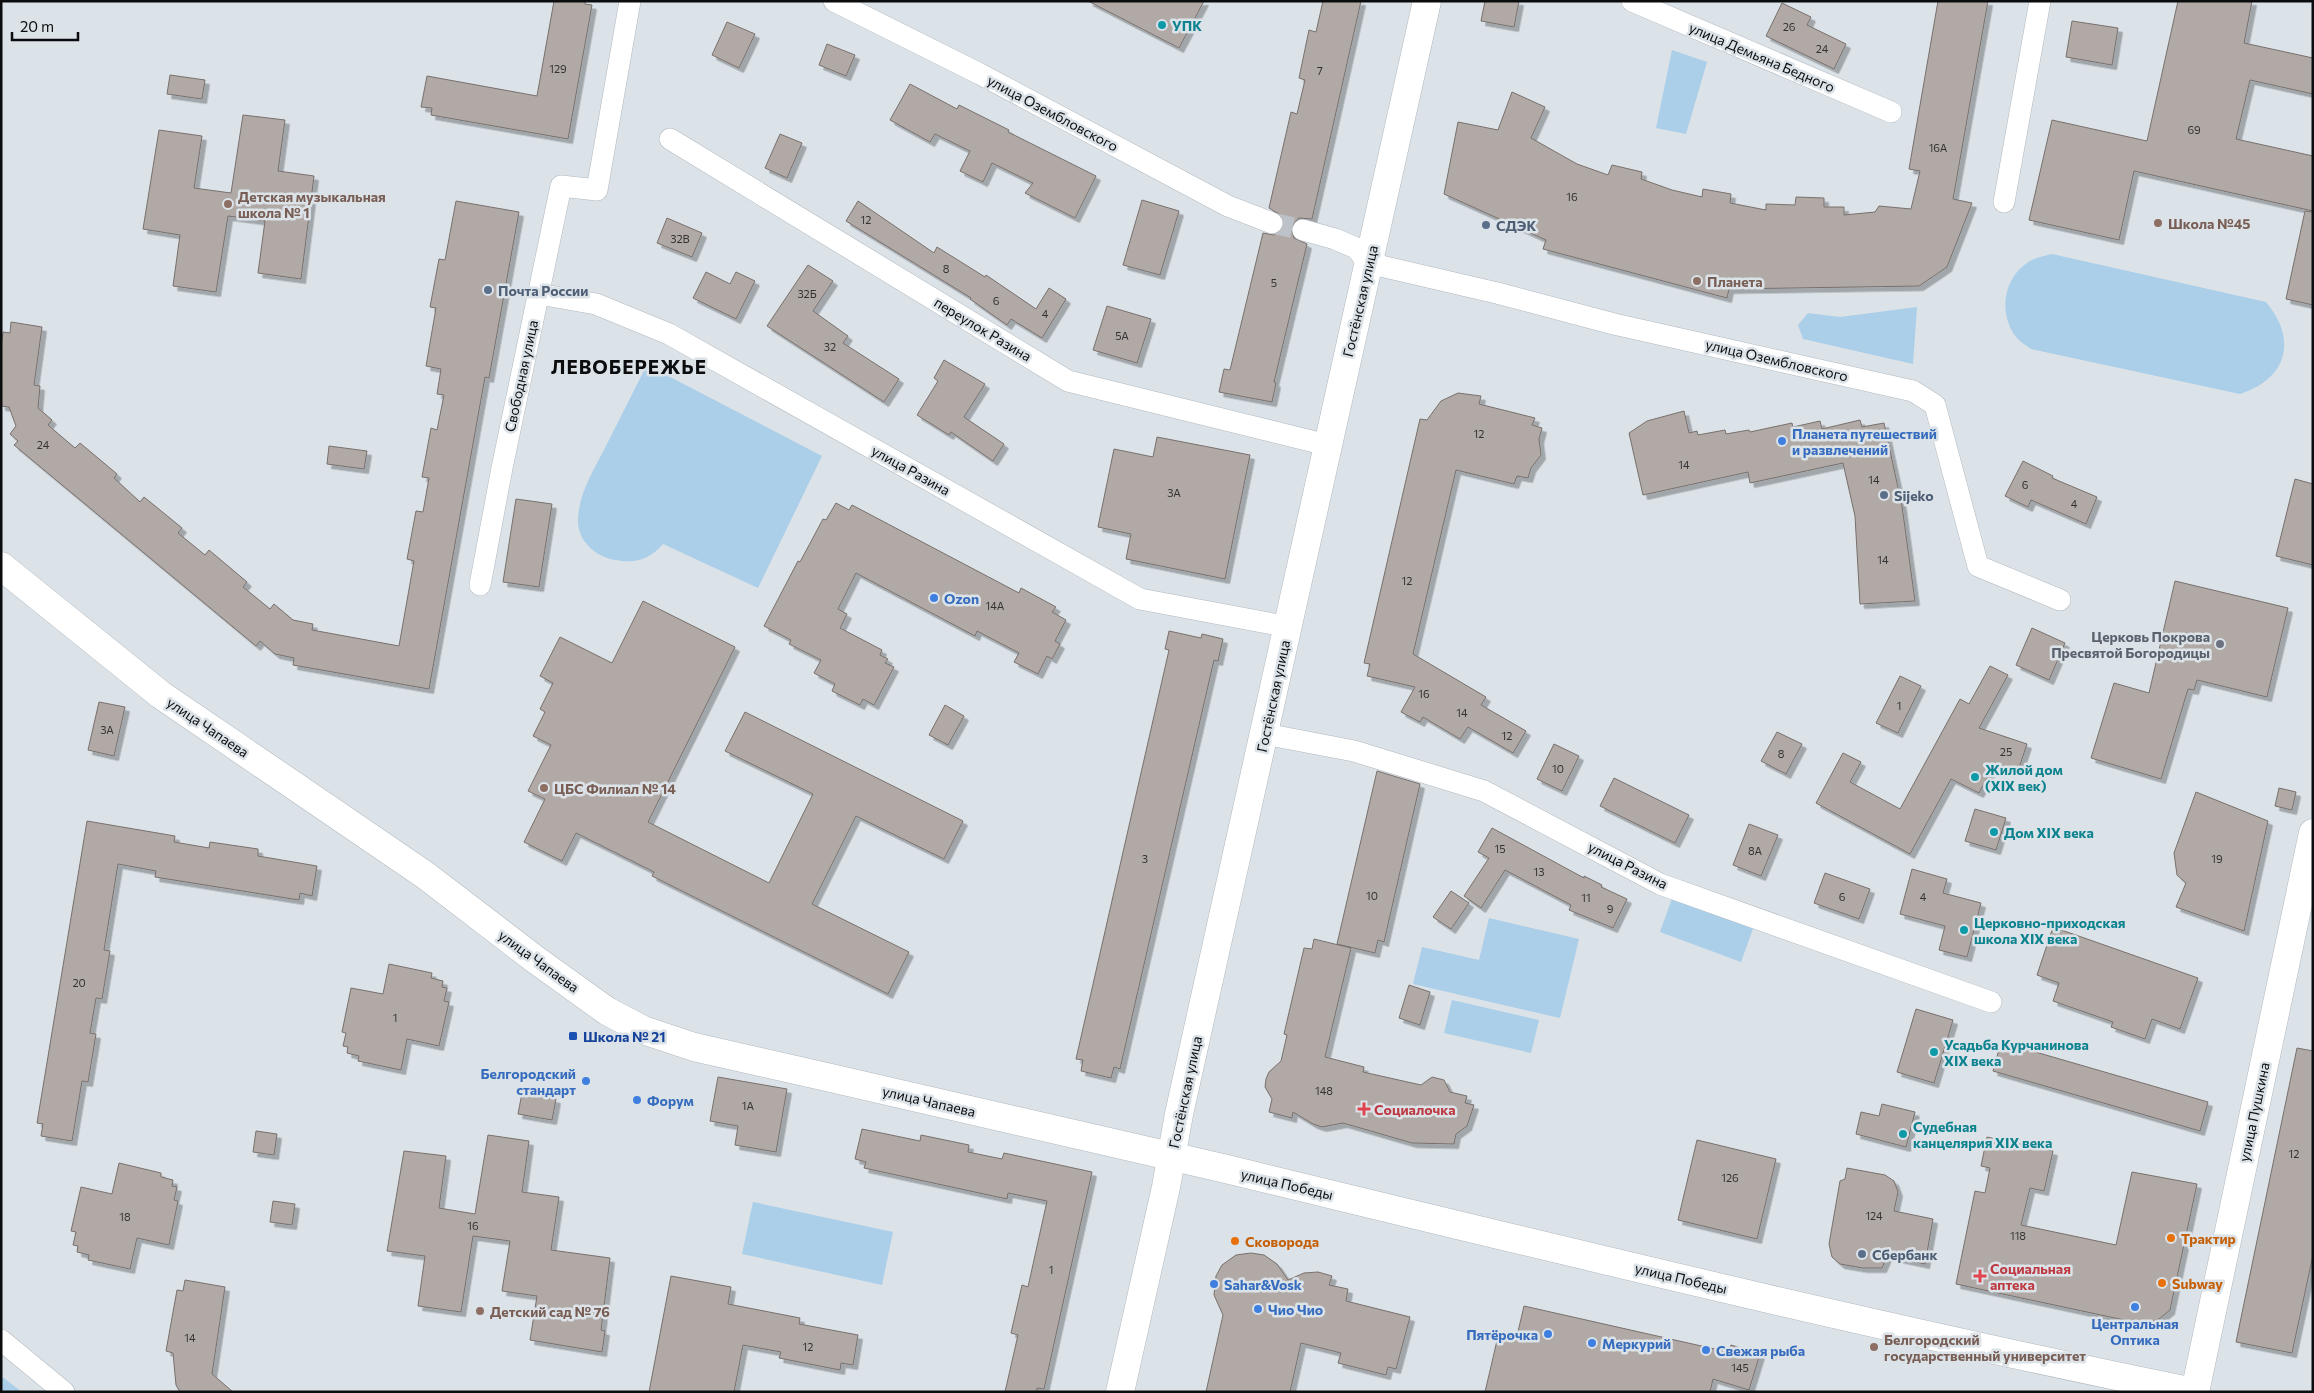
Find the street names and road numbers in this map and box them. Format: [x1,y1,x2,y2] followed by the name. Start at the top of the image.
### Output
[1686,19,1838,95] street label: улица Демьяна Бедного
[985,71,1121,155] street label: улица Озембловского
[1339,244,1381,358] street label: Гостёнская улица
[931,293,1035,365] street label: переулок Разина
[501,319,541,433] street label: Свободная улица
[1704,335,1850,385] street label: улица Озембловского
[869,441,953,499] street label: улица Разина
[1253,638,1293,754] street label: Гостёнская улица
[164,693,252,761] street label: улица Чапаева
[1585,838,1671,892] street label: улица Разина
[496,926,582,996] street label: улица Чапаева
[1165,1034,1205,1150] street label: Гостёнская улица
[2235,1061,2273,1163] street label: улица Пушкина
[881,1082,977,1120] street label: улица Чапаева
[1239,1165,1335,1203] street label: улица Победы
[1633,1259,1729,1297] street label: улица Победы

